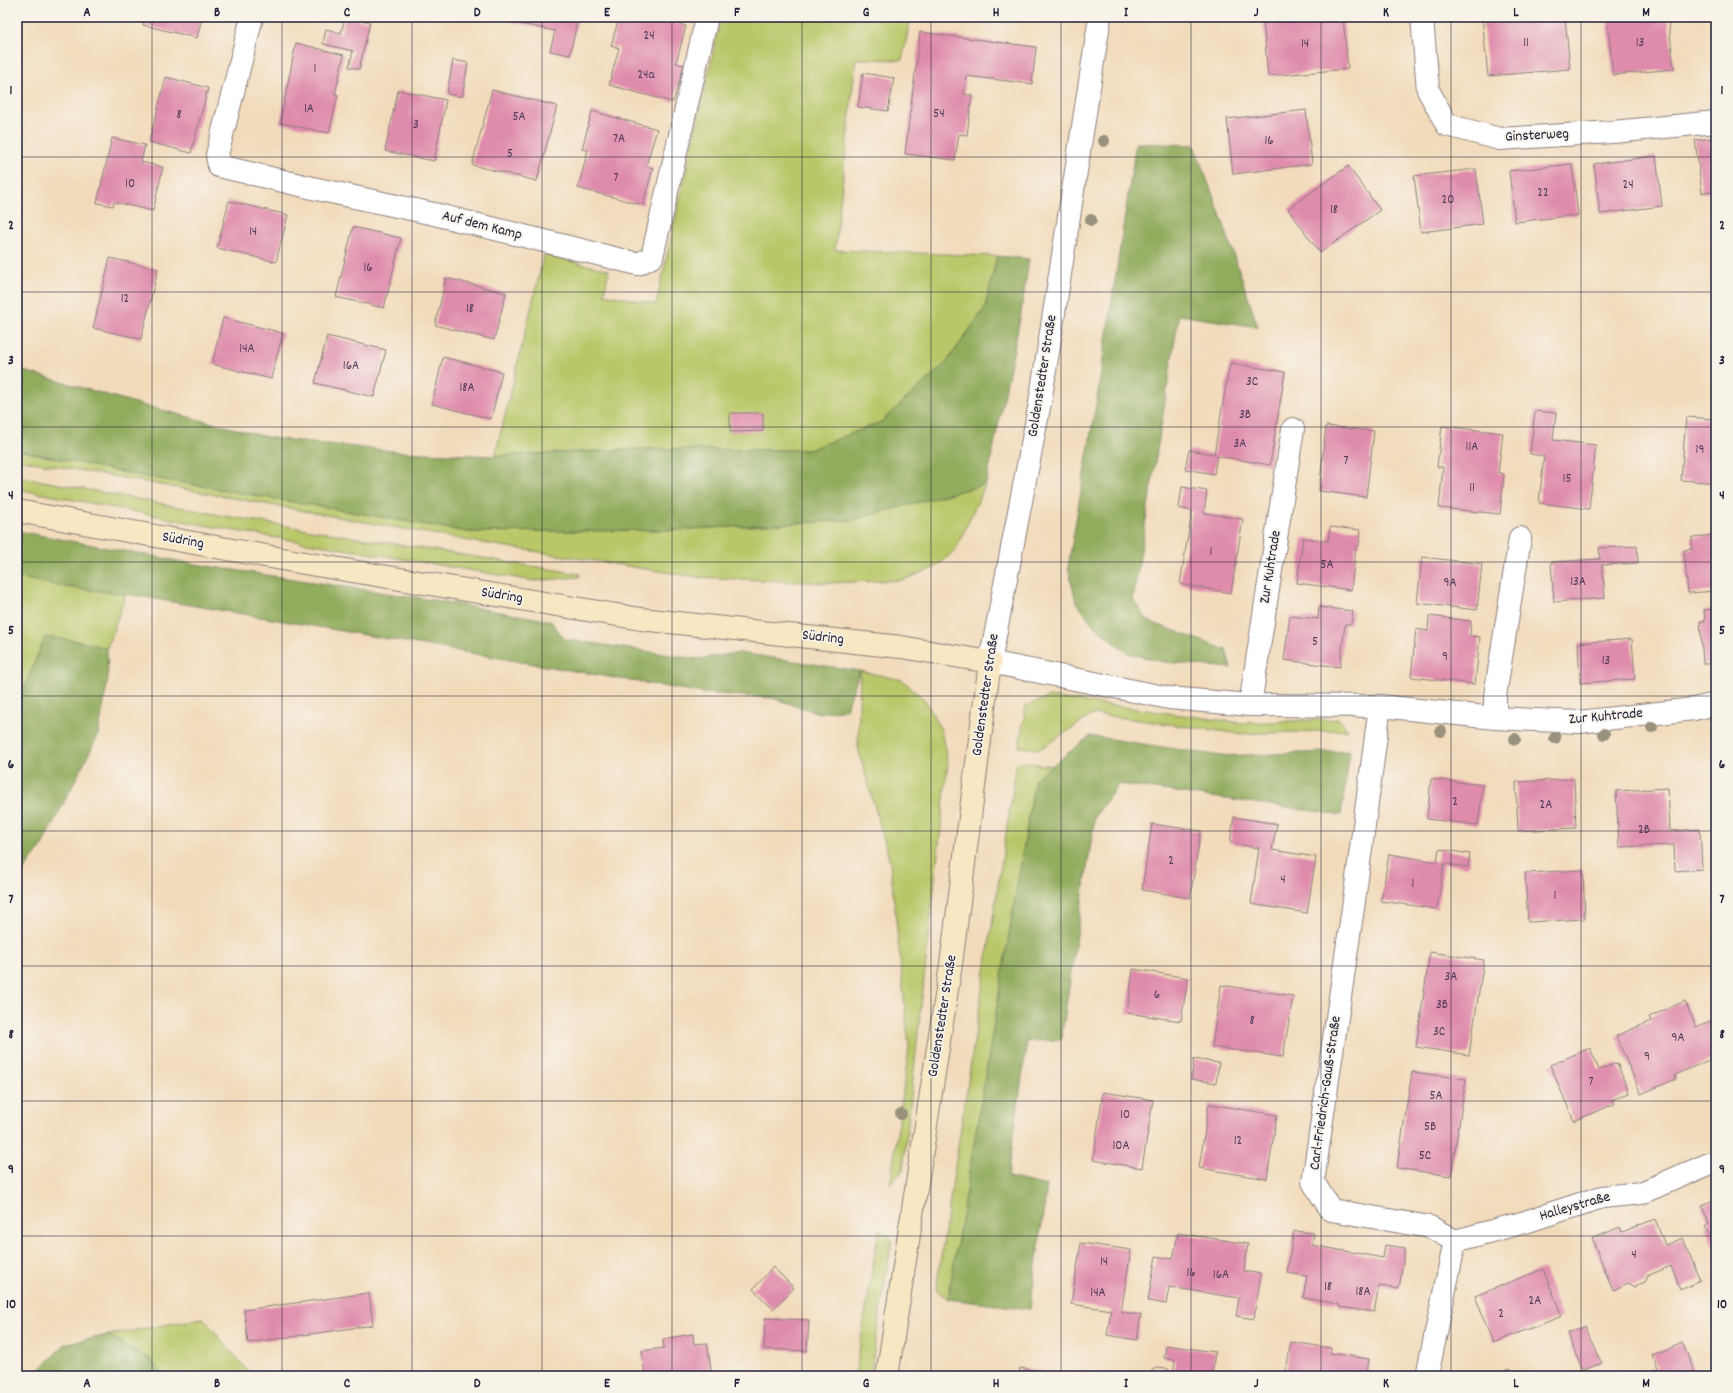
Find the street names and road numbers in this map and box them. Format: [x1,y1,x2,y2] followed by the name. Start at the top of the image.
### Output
[1504,123,1570,149] street label: Ginsterweg
[440,205,524,247] street label: Auf dem Kamp
[1022,313,1064,439] street label: Goldenstedter Straße
[160,527,206,555] street label: Südring
[1254,528,1288,605] street label: Zur Kuhtrade
[480,582,524,610] street label: Südring
[801,625,845,651] street label: Südring
[967,632,1006,758] street label: Goldenstedter Straße
[1568,703,1644,731] street label: Zur Kuhtrade
[922,953,964,1079] street label: Goldenstedter Straße
[1304,1014,1348,1172] street label: Carl-Friedrich-Gauß-Straße
[1537,1186,1613,1228] street label: Halleystraße

